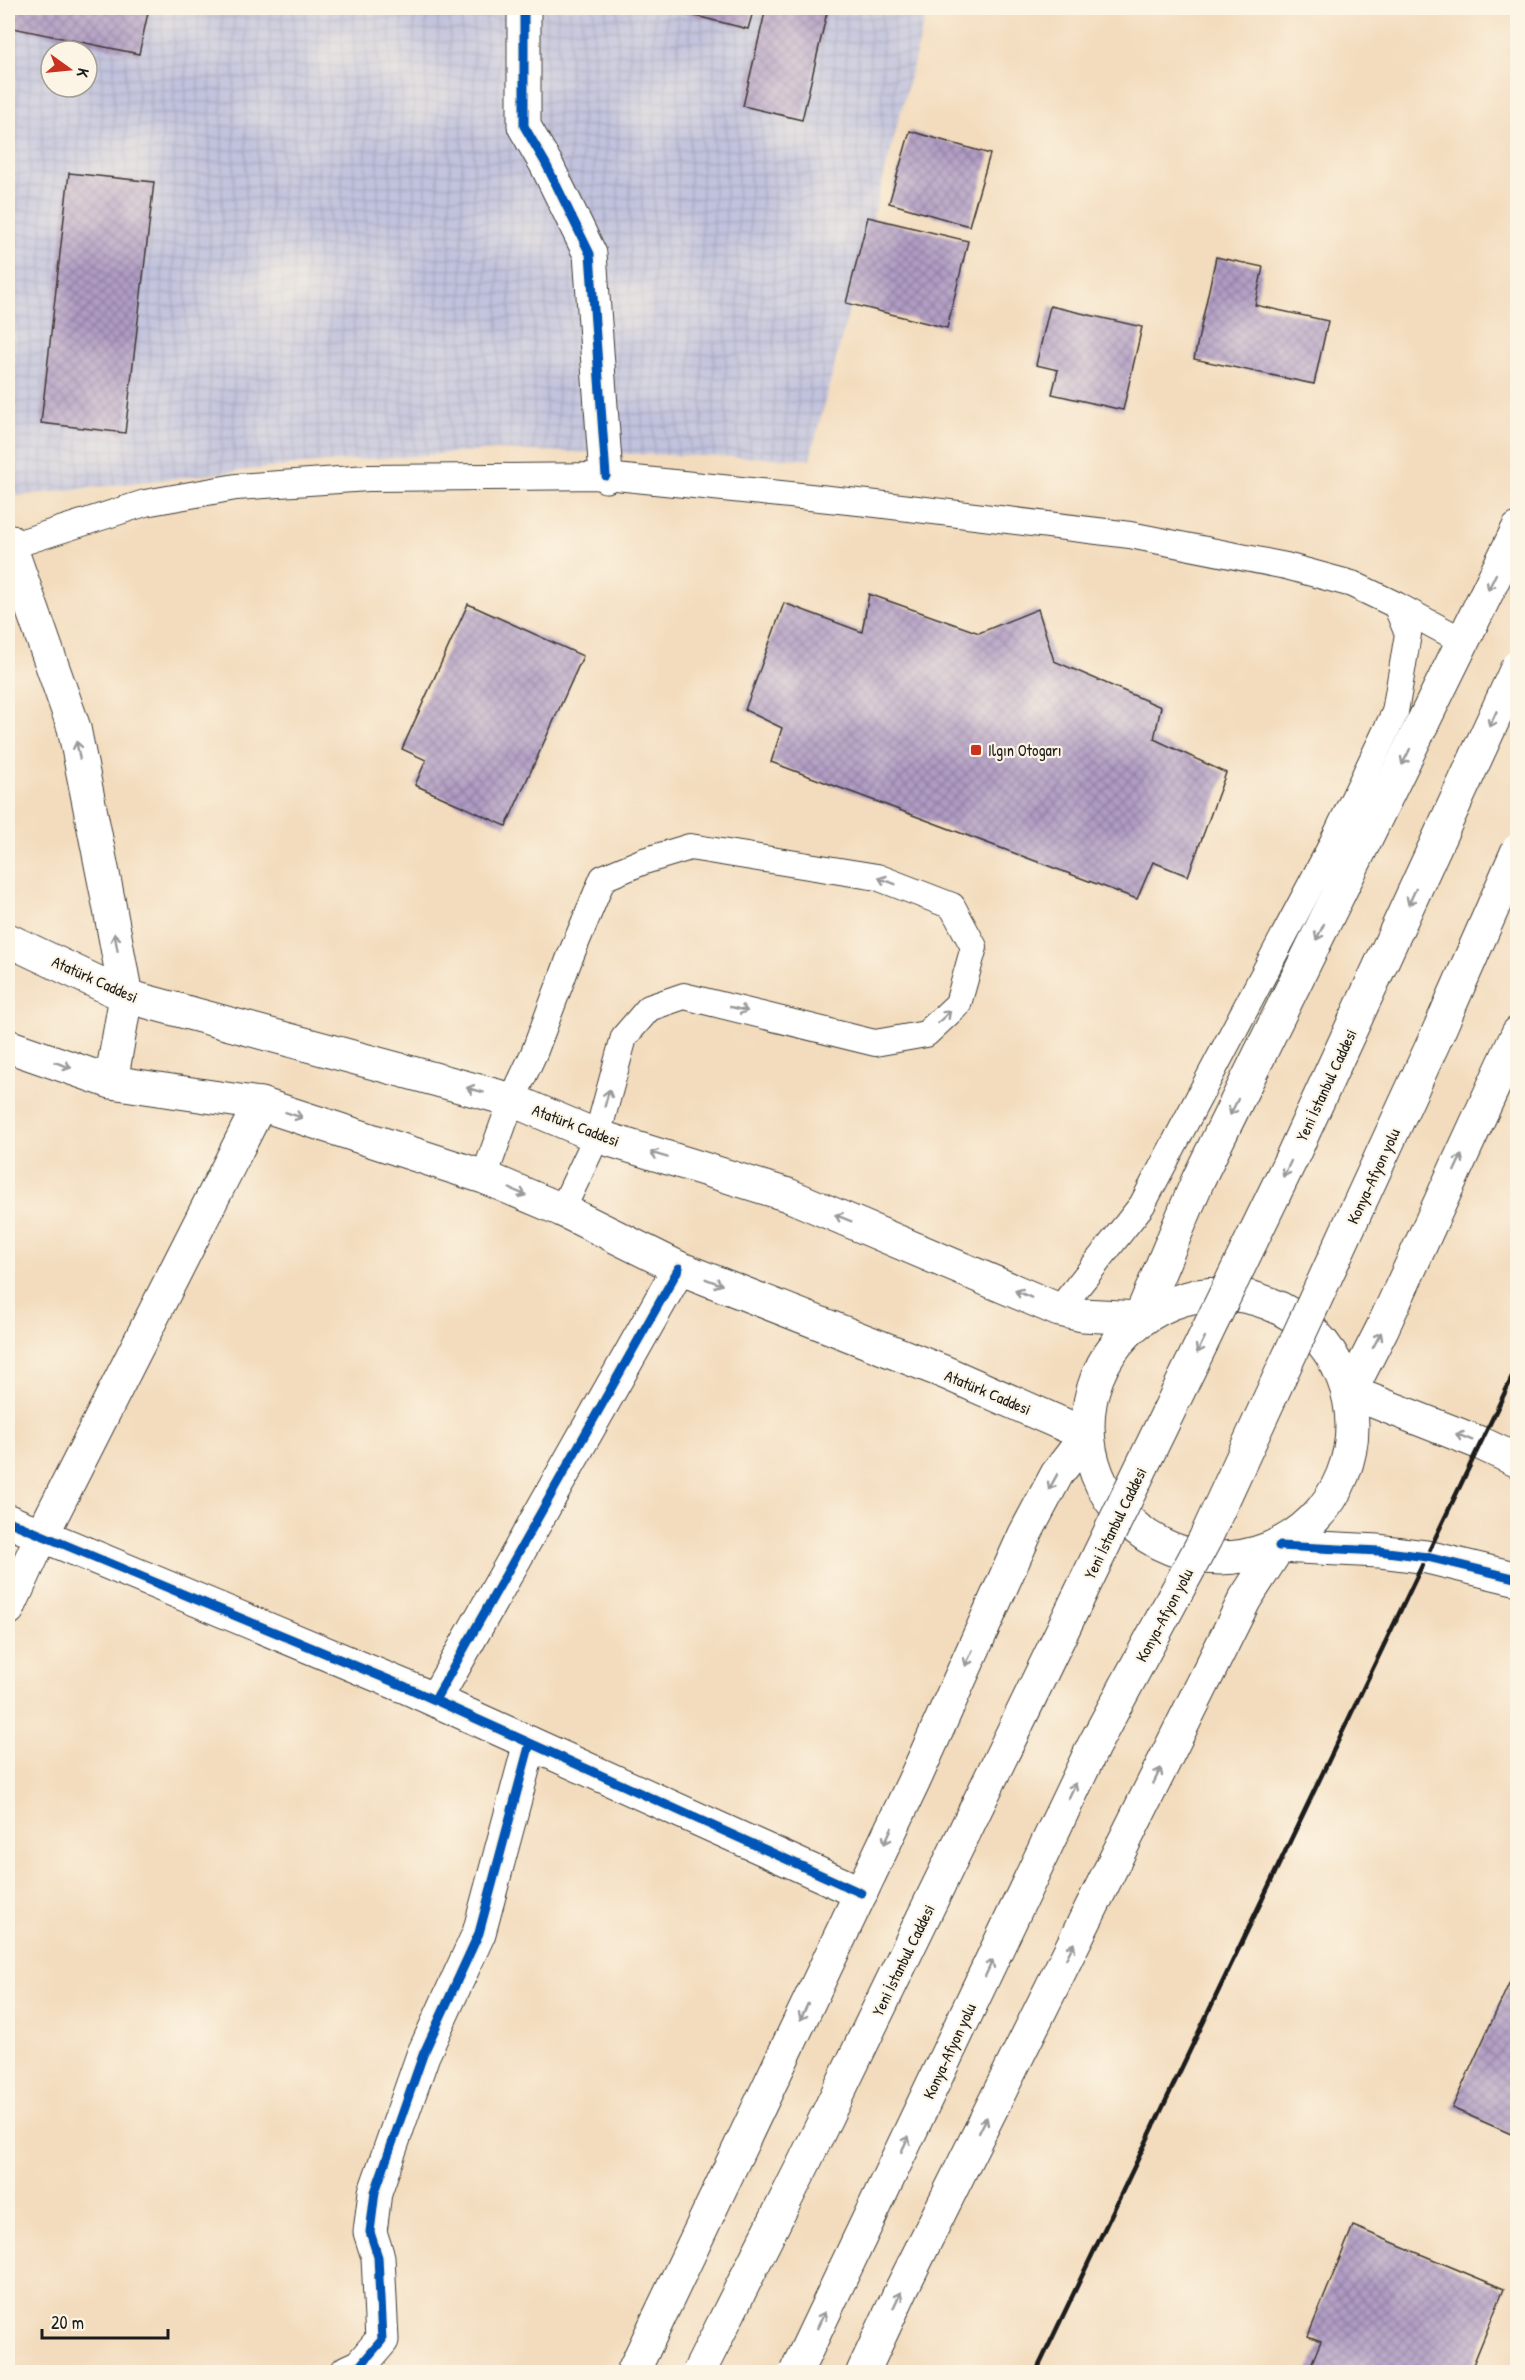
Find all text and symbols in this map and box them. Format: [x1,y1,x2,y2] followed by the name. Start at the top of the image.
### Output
[39,39,99,99] north arrow
[72,66,95,80] text: K
[1485,572,1497,590] one-way arrow
[1487,710,1499,728] one-way arrow
[988,739,1062,761] place label: Ilgın Otogarı
[72,741,84,760] one-way arrow
[969,743,983,757] marker: Ilgın Otogarı
[1400,747,1412,765] one-way arrow
[878,875,897,886] one-way arrow
[1406,887,1417,905] one-way arrow
[1314,922,1326,940] one-way arrow
[110,932,121,952] one-way arrow
[49,950,141,1008] street label: Atatürk Caddesi
[729,1004,748,1016] one-way arrow
[936,1010,951,1025] one-way arrow
[1290,1025,1362,1145] street label: Yeni İstanbul Caddesi
[53,1061,72,1072] one-way arrow
[466,1084,485,1096] one-way arrow
[602,1089,613,1108] one-way arrow
[1228,1097,1240,1115] one-way arrow
[529,1098,623,1152] street label: Atatürk Caddesi
[284,1110,303,1121] one-way arrow
[1341,1124,1405,1227] street label: Konya-Afyon yolu
[650,1149,669,1160] one-way arrow
[1453,1155,1464,1173] one-way arrow
[1280,1160,1292,1178] one-way arrow
[508,1187,526,1198] one-way arrow
[834,1212,853,1223] one-way arrow
[704,1277,722,1288] one-way arrow
[1014,1288,1032,1299] one-way arrow
[1371,1332,1383,1350] one-way arrow
[1195,1335,1207,1353] one-way arrow
[942,1364,1034,1420] street label: Atatürk Caddesi
[1456,1431,1474,1442] one-way arrow
[1078,1464,1152,1582] street label: Yeni İstanbul Caddesi
[1047,1473,1058,1491] one-way arrow
[1130,1564,1198,1666] street label: Konya-Afyon yolu
[963,1649,974,1667] one-way arrow
[1151,1768,1163,1786] one-way arrow
[1067,1783,1079,1801] one-way arrow
[881,1826,893,1844] one-way arrow
[866,1901,940,2019] street label: Yeni İstanbul Caddesi
[1065,1942,1076,1960] one-way arrow
[983,1959,995,1977] one-way arrow
[917,1999,981,2102] street label: Konya-Afyon yolu
[798,2002,810,2020] one-way arrow
[978,2117,989,2135] one-way arrow
[899,2135,911,2153] one-way arrow
[891,2292,903,2310] one-way arrow
[42,2302,168,2340] scale bar
[51,2310,84,2335] text: 20 m
[816,2311,828,2329] one-way arrow

